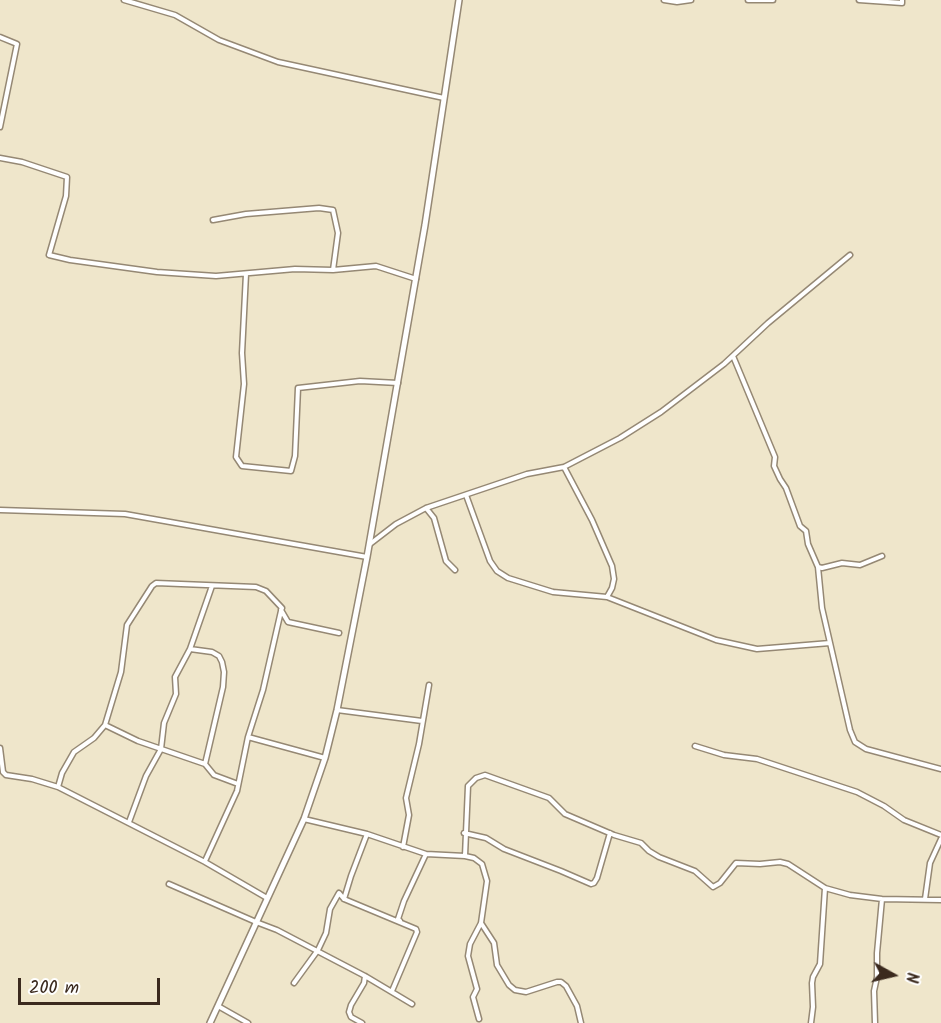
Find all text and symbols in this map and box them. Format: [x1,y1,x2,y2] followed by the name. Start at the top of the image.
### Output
[863,945,923,1005] north arrow
[21,966,164,1004] scale bar
[898,971,924,984] text: N
[29,974,79,1003] text: 200 m

